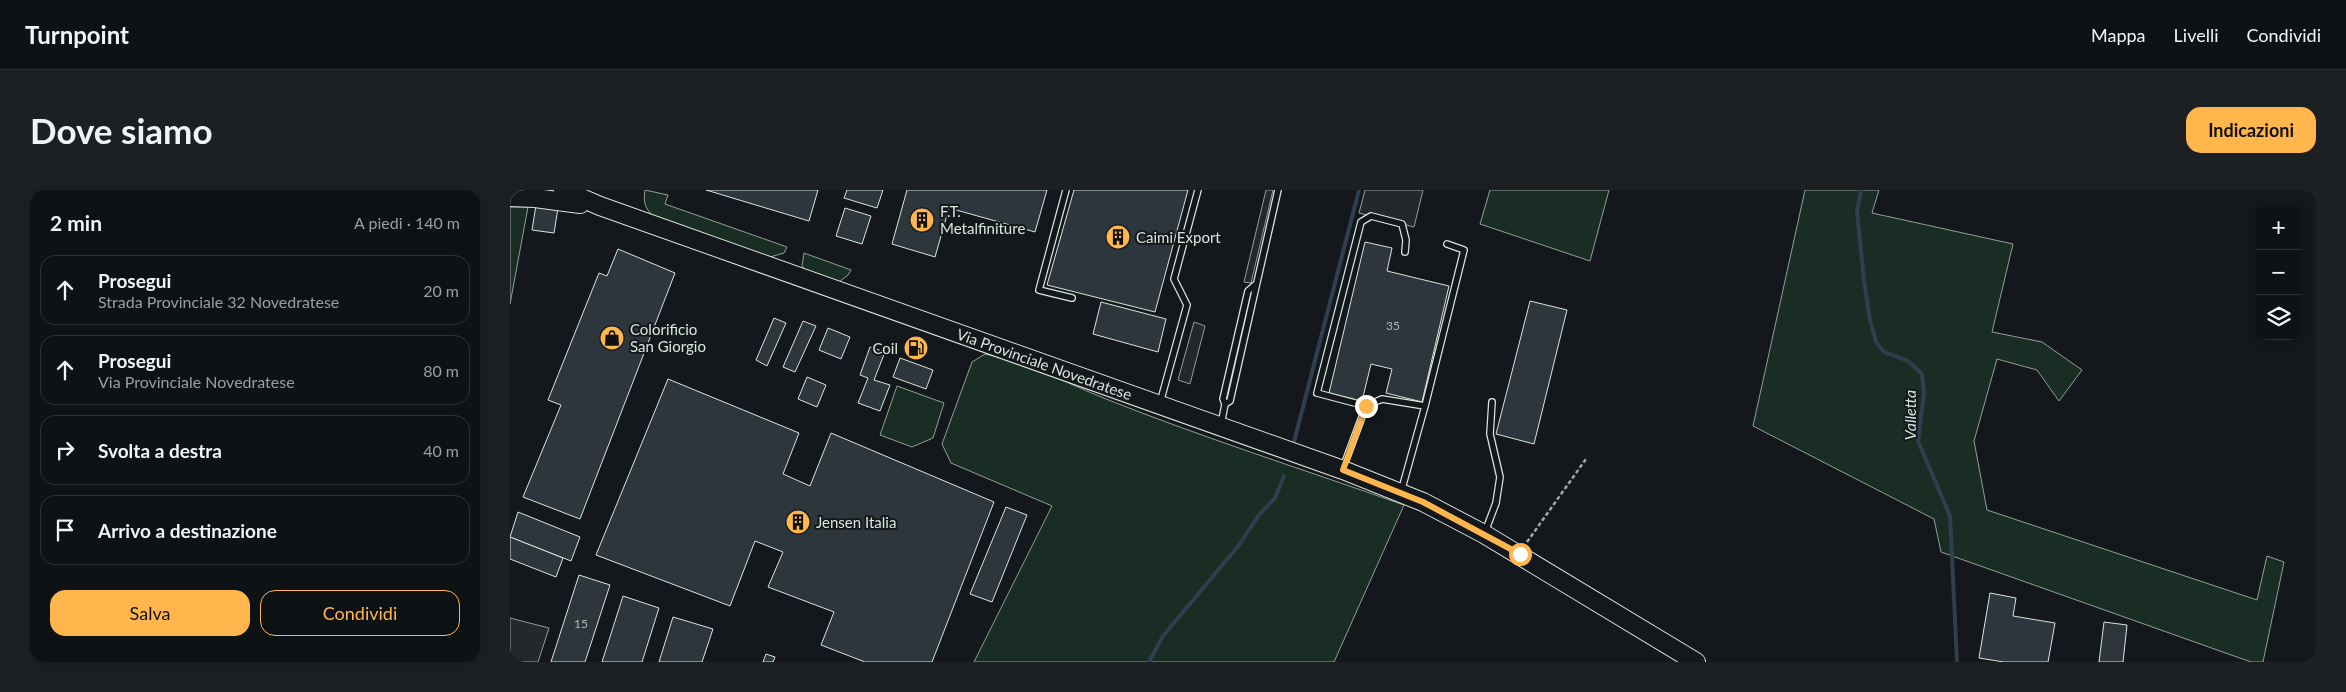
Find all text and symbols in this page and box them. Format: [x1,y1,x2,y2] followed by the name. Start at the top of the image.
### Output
[25,20,129,49] text: Turnpoint
[2091,24,2146,46] text: Mappa
[2174,24,2218,46] text: Livelli
[2246,24,2321,46] text: Condividi
[2186,107,2316,153] button: Indicazioni
[30,109,213,151] text: Dove siamo
[940,202,1025,237] place label: F.T. Metalfiniture
[2256,205,2301,340] map controls
[2256,205,2301,250] button: +
[909,207,935,233] building icon: F.T. Metalfiniture
[50,210,102,235] text: 2 min
[354,213,460,232] text: A piedi · 140 m
[1105,224,1131,250] building icon: Caimi Export
[1136,228,1221,246] place label: Caimi Export
[2256,250,2301,295] button: −
[98,269,171,292] text: Prosegui
[51,276,79,304] icon: ahead
[423,281,459,300] text: 20 m
[98,292,339,311] text: Strada Provinciale 32 Novedratese
[2256,295,2301,340] button: layers
[1386,318,1400,333] house number: 35
[630,320,706,355] place label: Colorificio San Giorgio
[599,325,625,351] shop icon: Colorificio San Giorgio
[955,325,1134,403] street label: Via Provinciale Novedratese
[903,335,929,361] fuel station icon: Coil
[872,339,898,357] place label: Coil
[98,349,171,372] text: Prosegui
[51,356,79,384] icon: ahead
[423,361,459,380] text: 80 m
[98,372,295,391] text: Via Provinciale Novedratese
[1900,390,1919,440] water label: Valletta
[1355,395,1378,418] route end
[51,436,79,464] icon: right
[98,439,222,462] text: Svolta a destra
[423,441,459,460] text: 40 m
[785,509,811,535] building icon: Jensen Italia
[816,513,896,531] place label: Jensen Italia
[51,516,79,544] icon: arrive
[98,519,277,542] text: Arrivo a destinazione
[1509,543,1532,566] route start
[50,590,250,636] button: Salva
[260,590,460,636] button: Condividi
[574,616,588,631] house number: 15

